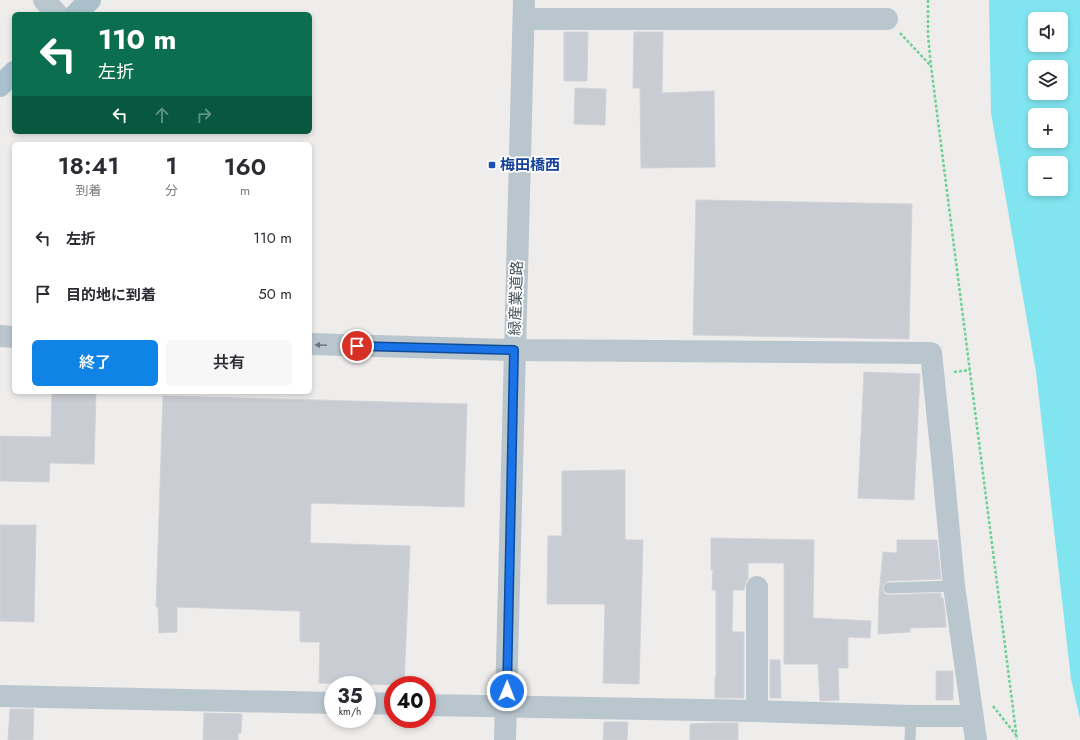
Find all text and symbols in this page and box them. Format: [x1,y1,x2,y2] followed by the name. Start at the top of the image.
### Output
[1028,12,1068,196] map controls
[1028,12,1068,52] button: sound
[98,19,176,60] text: 110 m
[32,28,84,80] icon: left
[98,59,134,85] text: 左折
[1028,60,1068,100] button: layers
[109,104,131,126] icon: left
[151,104,173,126] icon: ahead
[193,104,215,126] icon: right
[1028,108,1068,148] button: +
[58,148,119,183] text: 18:41
[166,148,177,183] text: 1
[224,149,266,184] text: 160
[500,154,560,176] place label: 梅田橋西
[1028,156,1068,196] button: −
[487,160,497,170] marker: 梅田橋西
[75,181,101,200] text: 到着
[165,181,178,200] text: 分
[240,181,250,200] text: m
[32,227,54,249] icon: left
[253,227,292,249] text: 110 m
[66,228,96,250] text: 左折
[504,260,528,336] street label: 緑産業道路
[32,283,54,305] icon: arrive
[258,283,292,305] text: 50 m
[66,284,156,306] text: 目的地に到着
[340,329,374,363] pin
[346,335,368,357] icon: arrive
[32,340,158,386] button: 終了
[166,340,292,386] button: 共有
[314,342,327,348] one-way arrow
[486,670,528,712] position arrow
[384,676,436,728] speed limit sign: 40
[337,682,363,711] text: 35
[339,704,361,719] text: km/h

